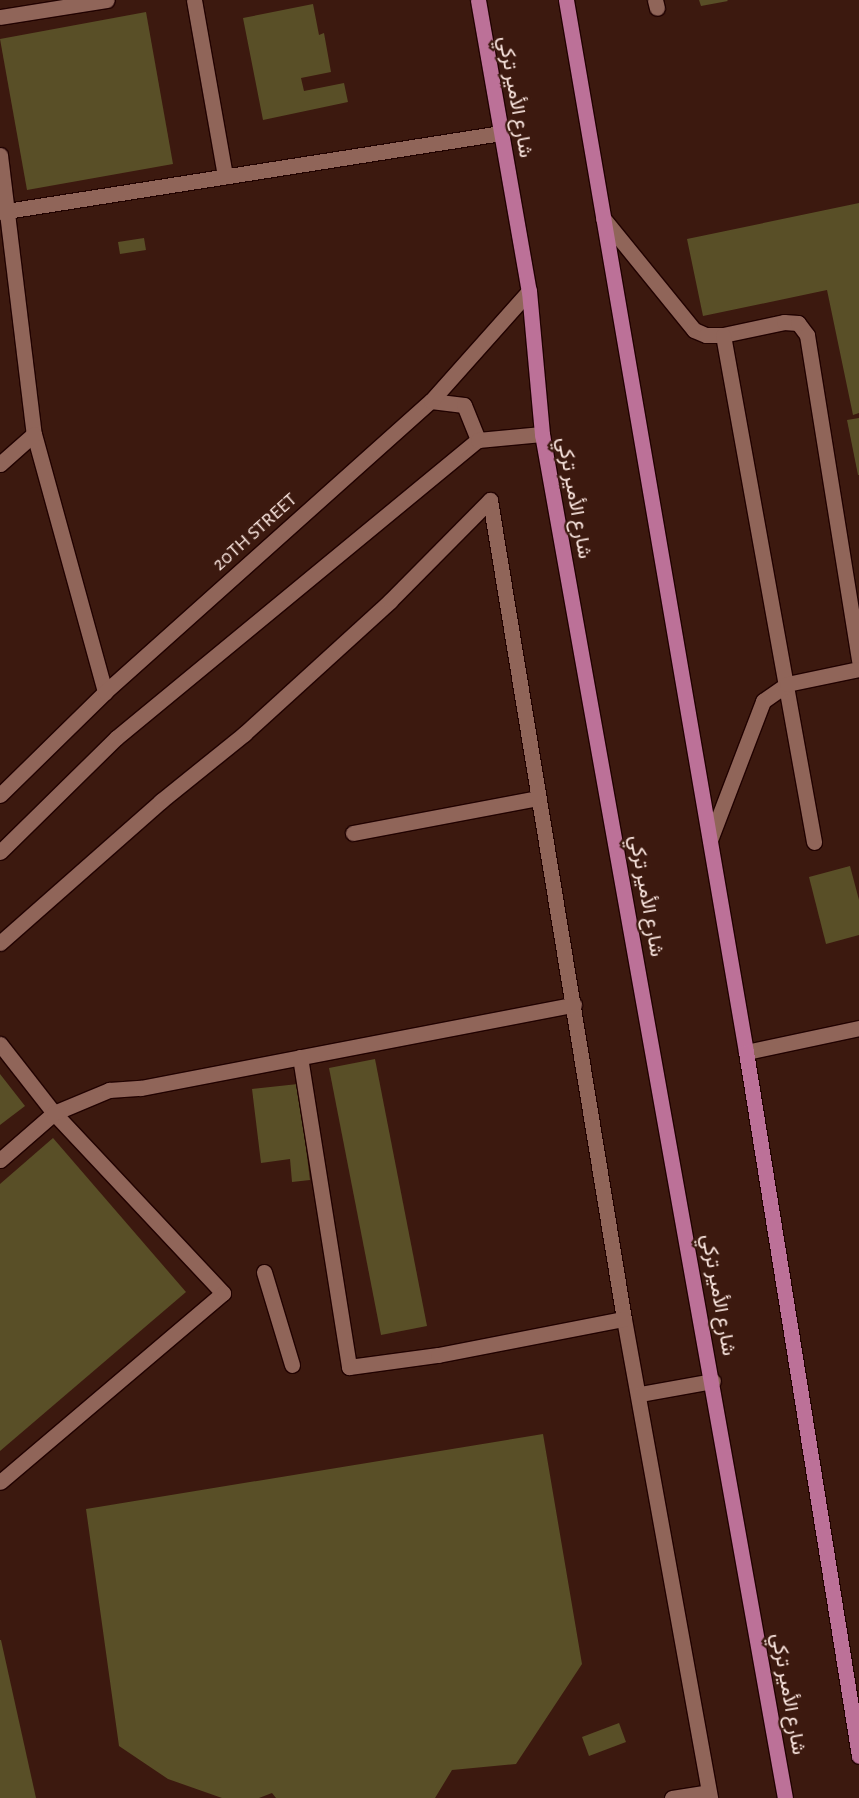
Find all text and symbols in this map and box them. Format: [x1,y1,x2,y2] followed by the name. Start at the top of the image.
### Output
[493,34,537,160] street label: شارع الأمير تركي
[552,435,596,561] street label: شارع الأمير تركي
[208,488,302,576] street label: 20TH STREET
[624,833,668,959] street label: شارع الأمير تركي
[696,1232,740,1358] street label: شارع الأمير تركي
[766,1631,810,1757] street label: شارع الأمير تركي

